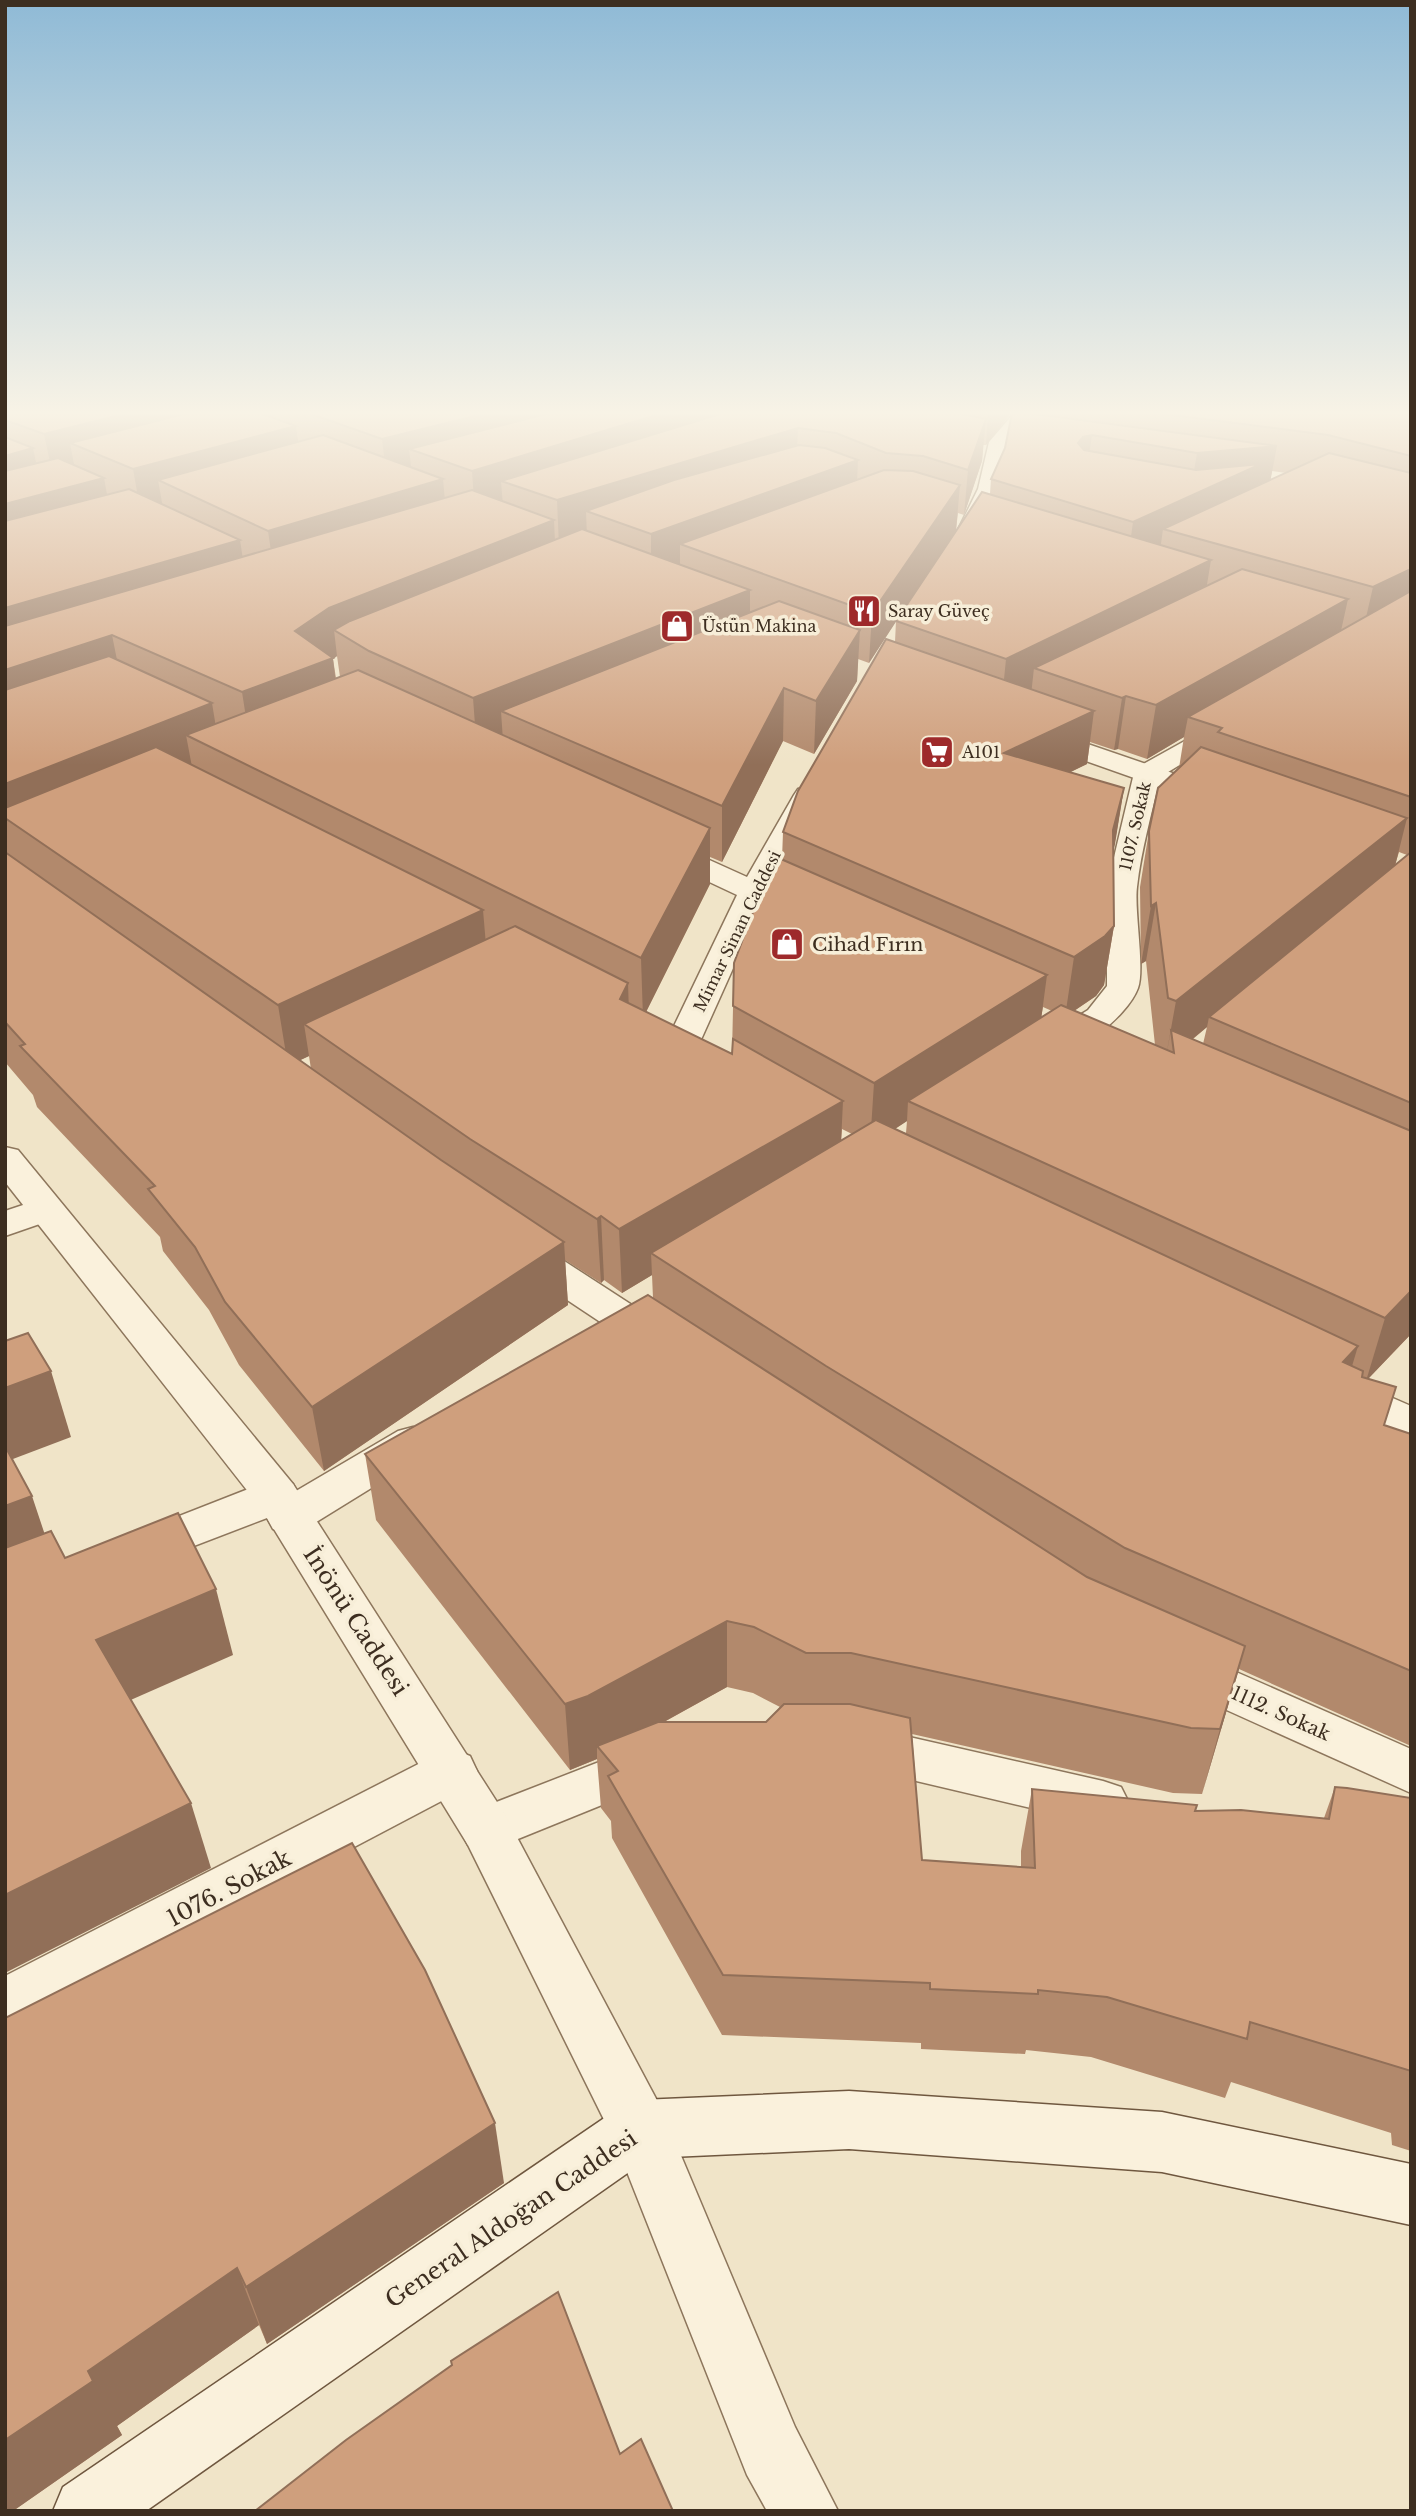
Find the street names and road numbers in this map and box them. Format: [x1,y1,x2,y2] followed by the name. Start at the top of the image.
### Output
[1115,779,1155,873] street label: 1107. Sokak
[689,846,785,1015] street label: Mimar Sinan Caddesi
[297,1541,416,1701] street label: İnönü Caddesi
[1228,1681,1334,1746] street label: 1112. Sokak
[162,1843,297,1932] street label: 1076. Sokak
[380,2124,642,2314] street label: General Aldoğan Caddesi

